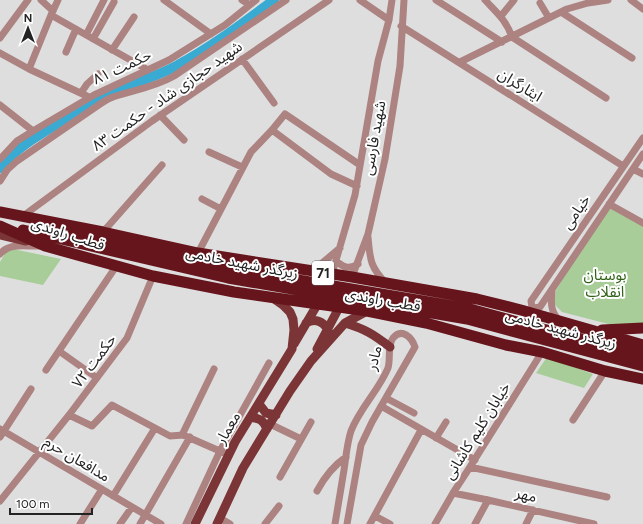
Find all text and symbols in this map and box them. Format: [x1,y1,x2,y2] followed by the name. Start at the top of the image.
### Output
[8,8,48,48] north arrow
[24,12,32,25] text: N
[88,37,246,155] street label: شهید حجازی شاد - حکمت ۸۳
[90,46,154,88] street label: حکمت ۸۱
[495,65,545,105] street label: ایثارگران
[359,99,389,177] street label: شهید فارسی
[558,191,594,233] street label: خیامی
[29,214,107,254] street label: قطب راوندی
[184,243,300,283] street label: زیرگذر شهید خادمی
[312,261,334,285] road number: 71
[583,266,627,301] park label: بوستان انقلاب
[344,285,422,316] street label: قطب راوندی
[504,306,618,352] street label: زیرگذر شهید خادمی
[68,331,120,391] street label: حکمت ۷۲
[362,344,386,373] street label: مادر
[440,379,516,484] street label: خیابان کلیم کاشانی
[211,409,244,448] street label: معمار
[40,432,113,487] street label: مدافعان حرم
[513,484,538,506] street label: مهر
[10,490,92,516] scale bar
[16,497,50,511] text: 100 m

